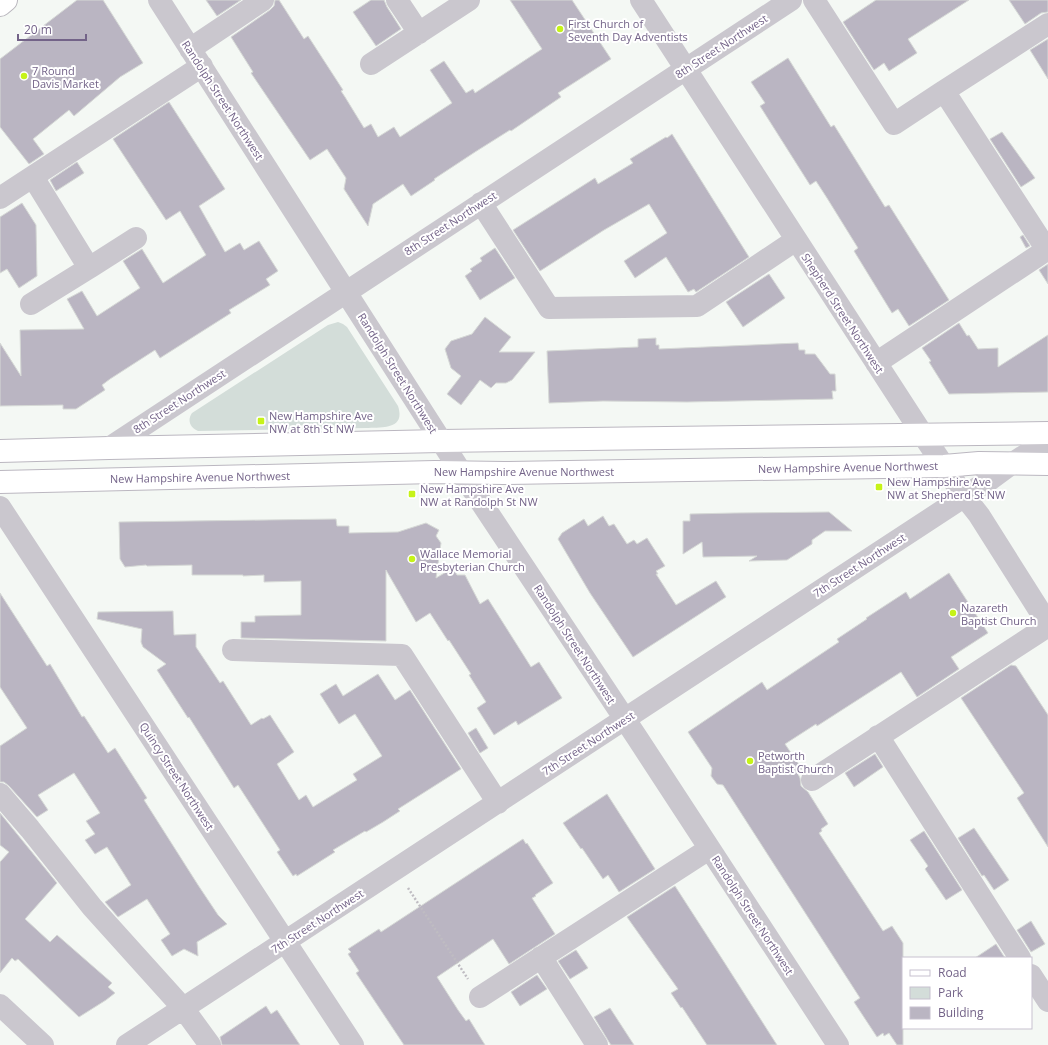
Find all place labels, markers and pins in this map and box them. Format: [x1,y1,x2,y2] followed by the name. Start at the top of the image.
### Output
[568,16,688,44] place label: First Church of Seventh Day Adventists
[555,24,565,34] marker: First Church of Seventh Day Adventists
[32,63,99,91] place label: 7 Round Davis Market
[19,71,29,81] marker: 7 Round Davis Market
[269,408,373,436] place label: New Hampshire Ave NW at 8th St NW
[256,416,266,426] marker: New Hampshire Ave NW at 8th St NW
[887,474,1005,502] place label: New Hampshire Ave NW at Shepherd St NW
[420,481,538,509] place label: New Hampshire Ave NW at Randolph St NW
[874,482,884,492] marker: New Hampshire Ave NW at Shepherd St NW
[407,489,417,499] marker: New Hampshire Ave NW at Randolph St NW
[420,546,525,574] place label: Wallace Memorial Presbyterian Church
[407,554,417,564] marker: Wallace Memorial Presbyterian Church
[961,600,1037,628] place label: Nazareth Baptist Church
[948,608,958,618] marker: Nazareth Baptist Church
[758,748,834,776] place label: Petworth Baptist Church
[745,756,755,766] marker: Petworth Baptist Church

